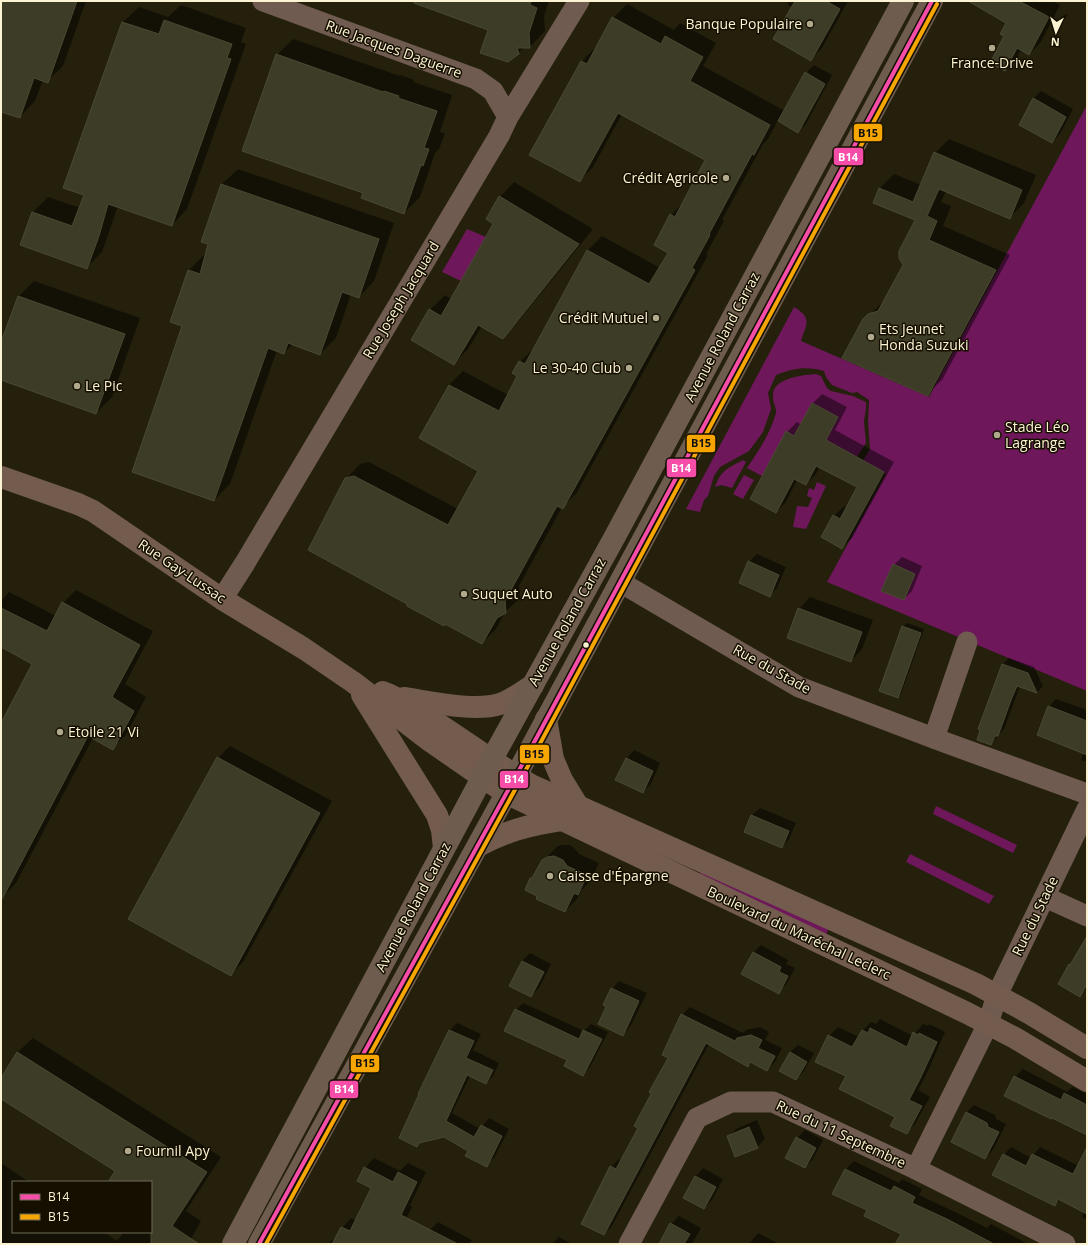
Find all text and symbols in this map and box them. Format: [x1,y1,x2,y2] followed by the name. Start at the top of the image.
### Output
[1036,12,1076,52] north arrow
[686,14,802,33] place label: Banque Populaire
[323,15,465,82] street label: Rue Jacques Daguerre
[805,19,815,29] marker: Banque Populaire
[1050,35,1060,50] text: N
[987,43,997,53] marker: France-Drive
[951,53,1033,72] place label: France-Drive
[853,123,883,142] line badge: B15
[858,125,878,140] text: B15
[833,147,864,166] line badge: B14
[838,149,859,164] text: B14
[623,168,718,187] place label: Crédit Agricole
[721,173,731,183] marker: Crédit Agricole
[358,238,443,362] street label: Rue Joseph Jacquard
[679,268,764,405] street label: Avenue Roland Carraz
[559,308,648,327] place label: Crédit Mutuel
[651,313,661,323] marker: Crédit Mutuel
[879,319,969,354] place label: Ets Jeunet Honda Suzuki
[866,332,876,342] marker: Ets Jeunet Honda Suzuki
[533,358,621,377] place label: Le 30-40 Club
[624,363,634,373] marker: Le 30-40 Club
[85,376,123,395] place label: Le Pic
[72,381,82,391] marker: Le Pic
[1005,417,1069,452] place label: Stade Léo Lagrange
[992,430,1002,440] marker: Stade Léo Lagrange
[686,434,716,453] line badge: B15
[691,435,711,450] text: B15
[666,458,697,478] line badge: B14
[671,460,692,475] text: B14
[135,534,230,607] street label: Rue Gay-Lussac
[523,554,610,689] street label: Avenue Roland Carraz
[472,584,553,603] place label: Suquet Auto
[459,589,469,599] marker: Suquet Auto
[730,639,815,698] street label: Rue du Stade
[581,640,591,650] unlabelled marker
[68,722,139,741] place label: Etoile 21 Vi
[55,727,65,737] marker: Etoile 21 Vi
[519,744,550,764] line badge: B15
[524,746,544,761] text: B15
[499,770,529,789] line badge: B14
[504,771,525,786] text: B14
[370,838,455,975] street label: Avenue Roland Carraz
[558,866,669,885] place label: Caisse d'Épargne
[545,871,555,881] marker: Caisse d'Épargne
[1007,873,1062,959] street label: Rue du Stade
[704,882,894,984] street label: Boulevard du Maréchal Leclerc
[350,1054,380,1073] line badge: B15
[355,1055,375,1070] text: B15
[329,1080,359,1099] line badge: B14
[334,1081,355,1096] text: B14
[773,1095,909,1172] street label: Rue du 11 Septembre
[136,1141,211,1160] place label: Fournil Apy
[123,1146,133,1156] marker: Fournil Apy
[12,1181,152,1233] legend
[48,1188,70,1205] text: B14
[48,1208,70,1225] text: B15

